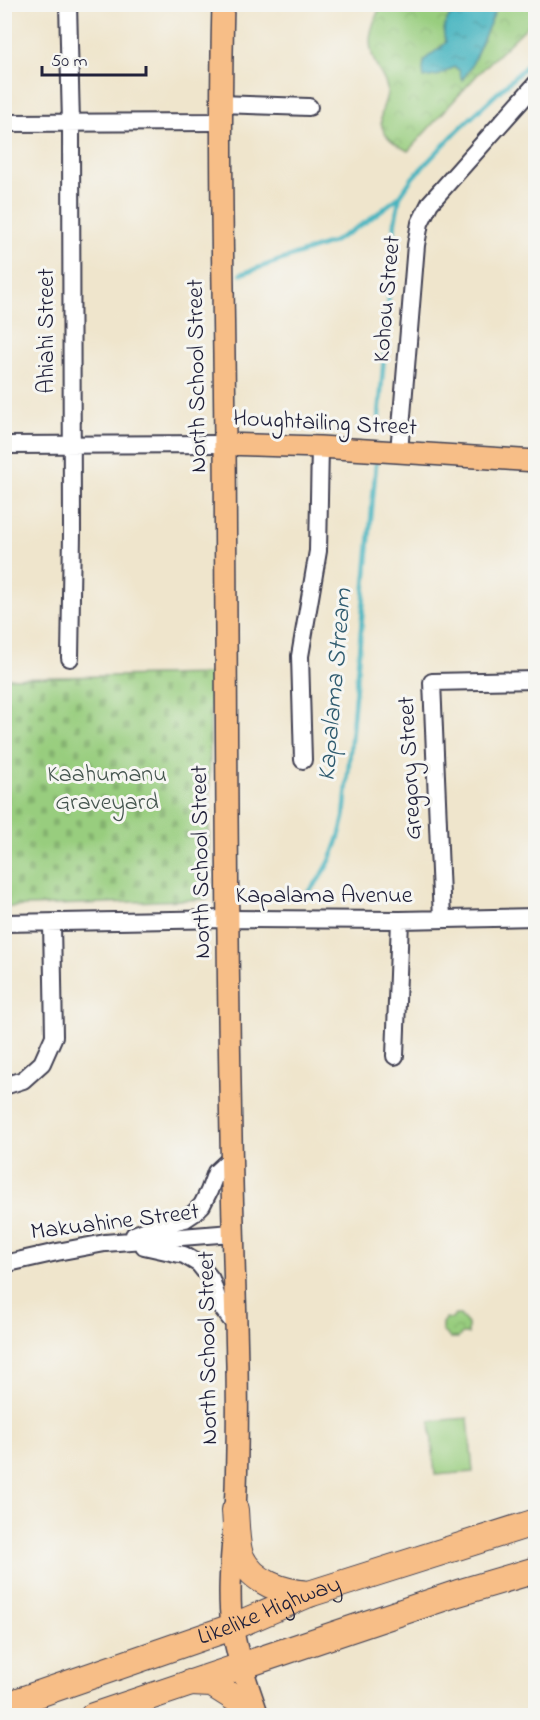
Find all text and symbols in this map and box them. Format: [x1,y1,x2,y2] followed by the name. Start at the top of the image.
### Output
[42,39,146,77] scale bar
[51,49,88,75] text: 50 m
[365,234,411,364] street label: Kohou Street
[30,268,65,394] street label: Ahiahi Street
[179,279,217,473] street label: North School Street
[232,402,418,446] street label: Houghtailing Street
[309,586,363,783] water label: Kapalama Stream
[390,695,433,841] street label: Gregory Street
[47,758,167,822] park label: Kaahumanu Graveyard
[183,765,221,959] street label: North School Street
[236,879,413,914] street label: Kapalama Avenue
[29,1195,201,1251] street label: Makuahine Street
[190,1251,228,1445] street label: North School Street
[193,1567,346,1655] street label: Likelike Highway

